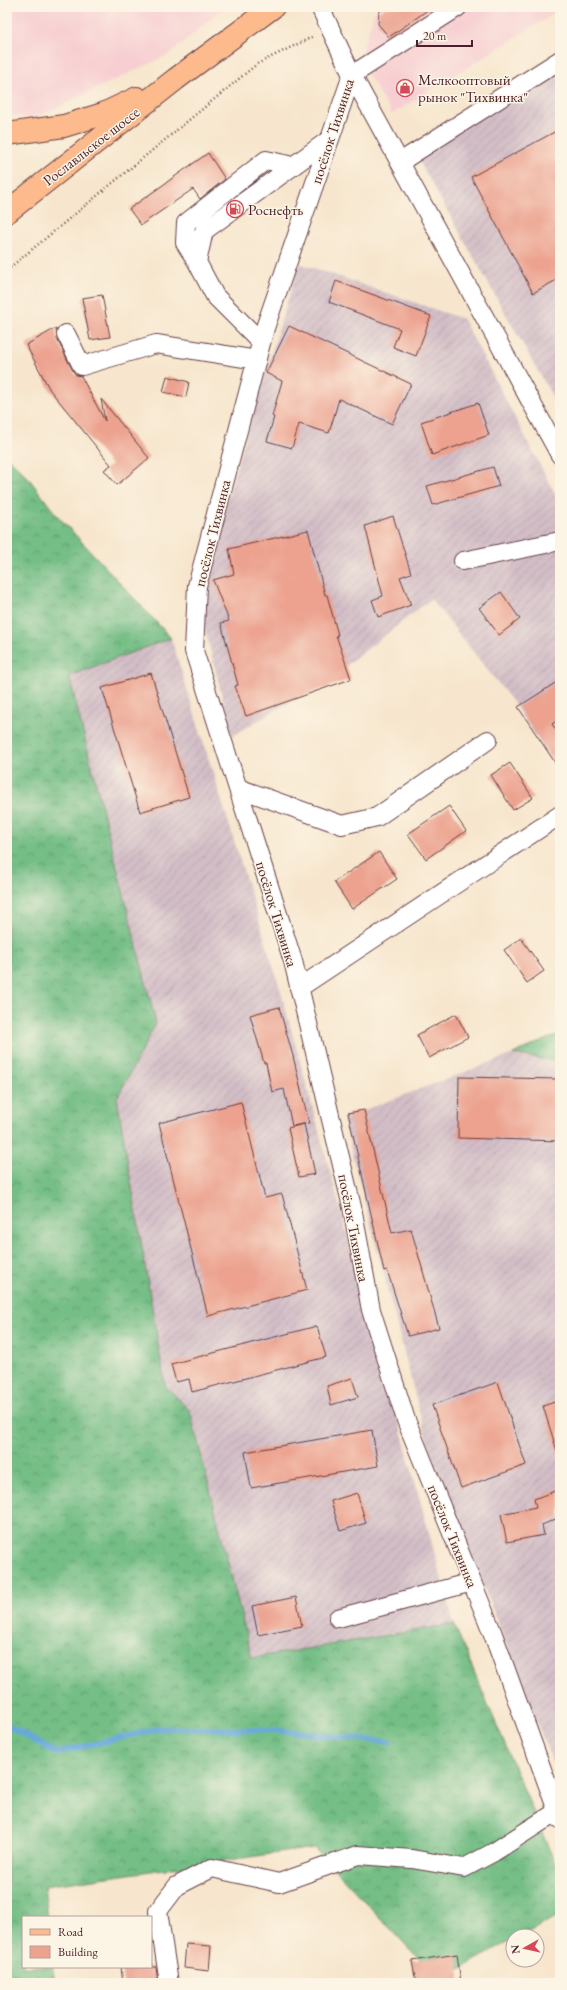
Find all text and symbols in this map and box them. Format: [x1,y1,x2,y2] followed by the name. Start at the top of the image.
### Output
[417,22,472,48] scale bar
[423,28,447,44] text: 20 m
[418,70,528,106] place label: Мелкооптовый рынок "Тихвинка"
[306,76,358,186] street label: посёлок Тихвинка
[395,78,415,98] shop icon: Мелкооптовый рынок "Тихвинка"
[39,102,143,190] street label: Рославльское шоссе
[225,199,245,219] fuel station icon: Роснефть
[248,200,303,219] place label: Роснефть
[190,478,234,588] street label: посёлок Тихвинка
[252,859,302,969] street label: посёлок Тихвинка
[334,1172,374,1284] street label: посёлок Тихвинка
[424,1482,482,1590] street label: посёлок Тихвинка
[22,1916,152,1968] legend
[58,1924,84,1940] text: Road
[505,1928,545,1968] north arrow
[58,1944,99,1960] text: Building
[508,1944,523,1955] text: N

